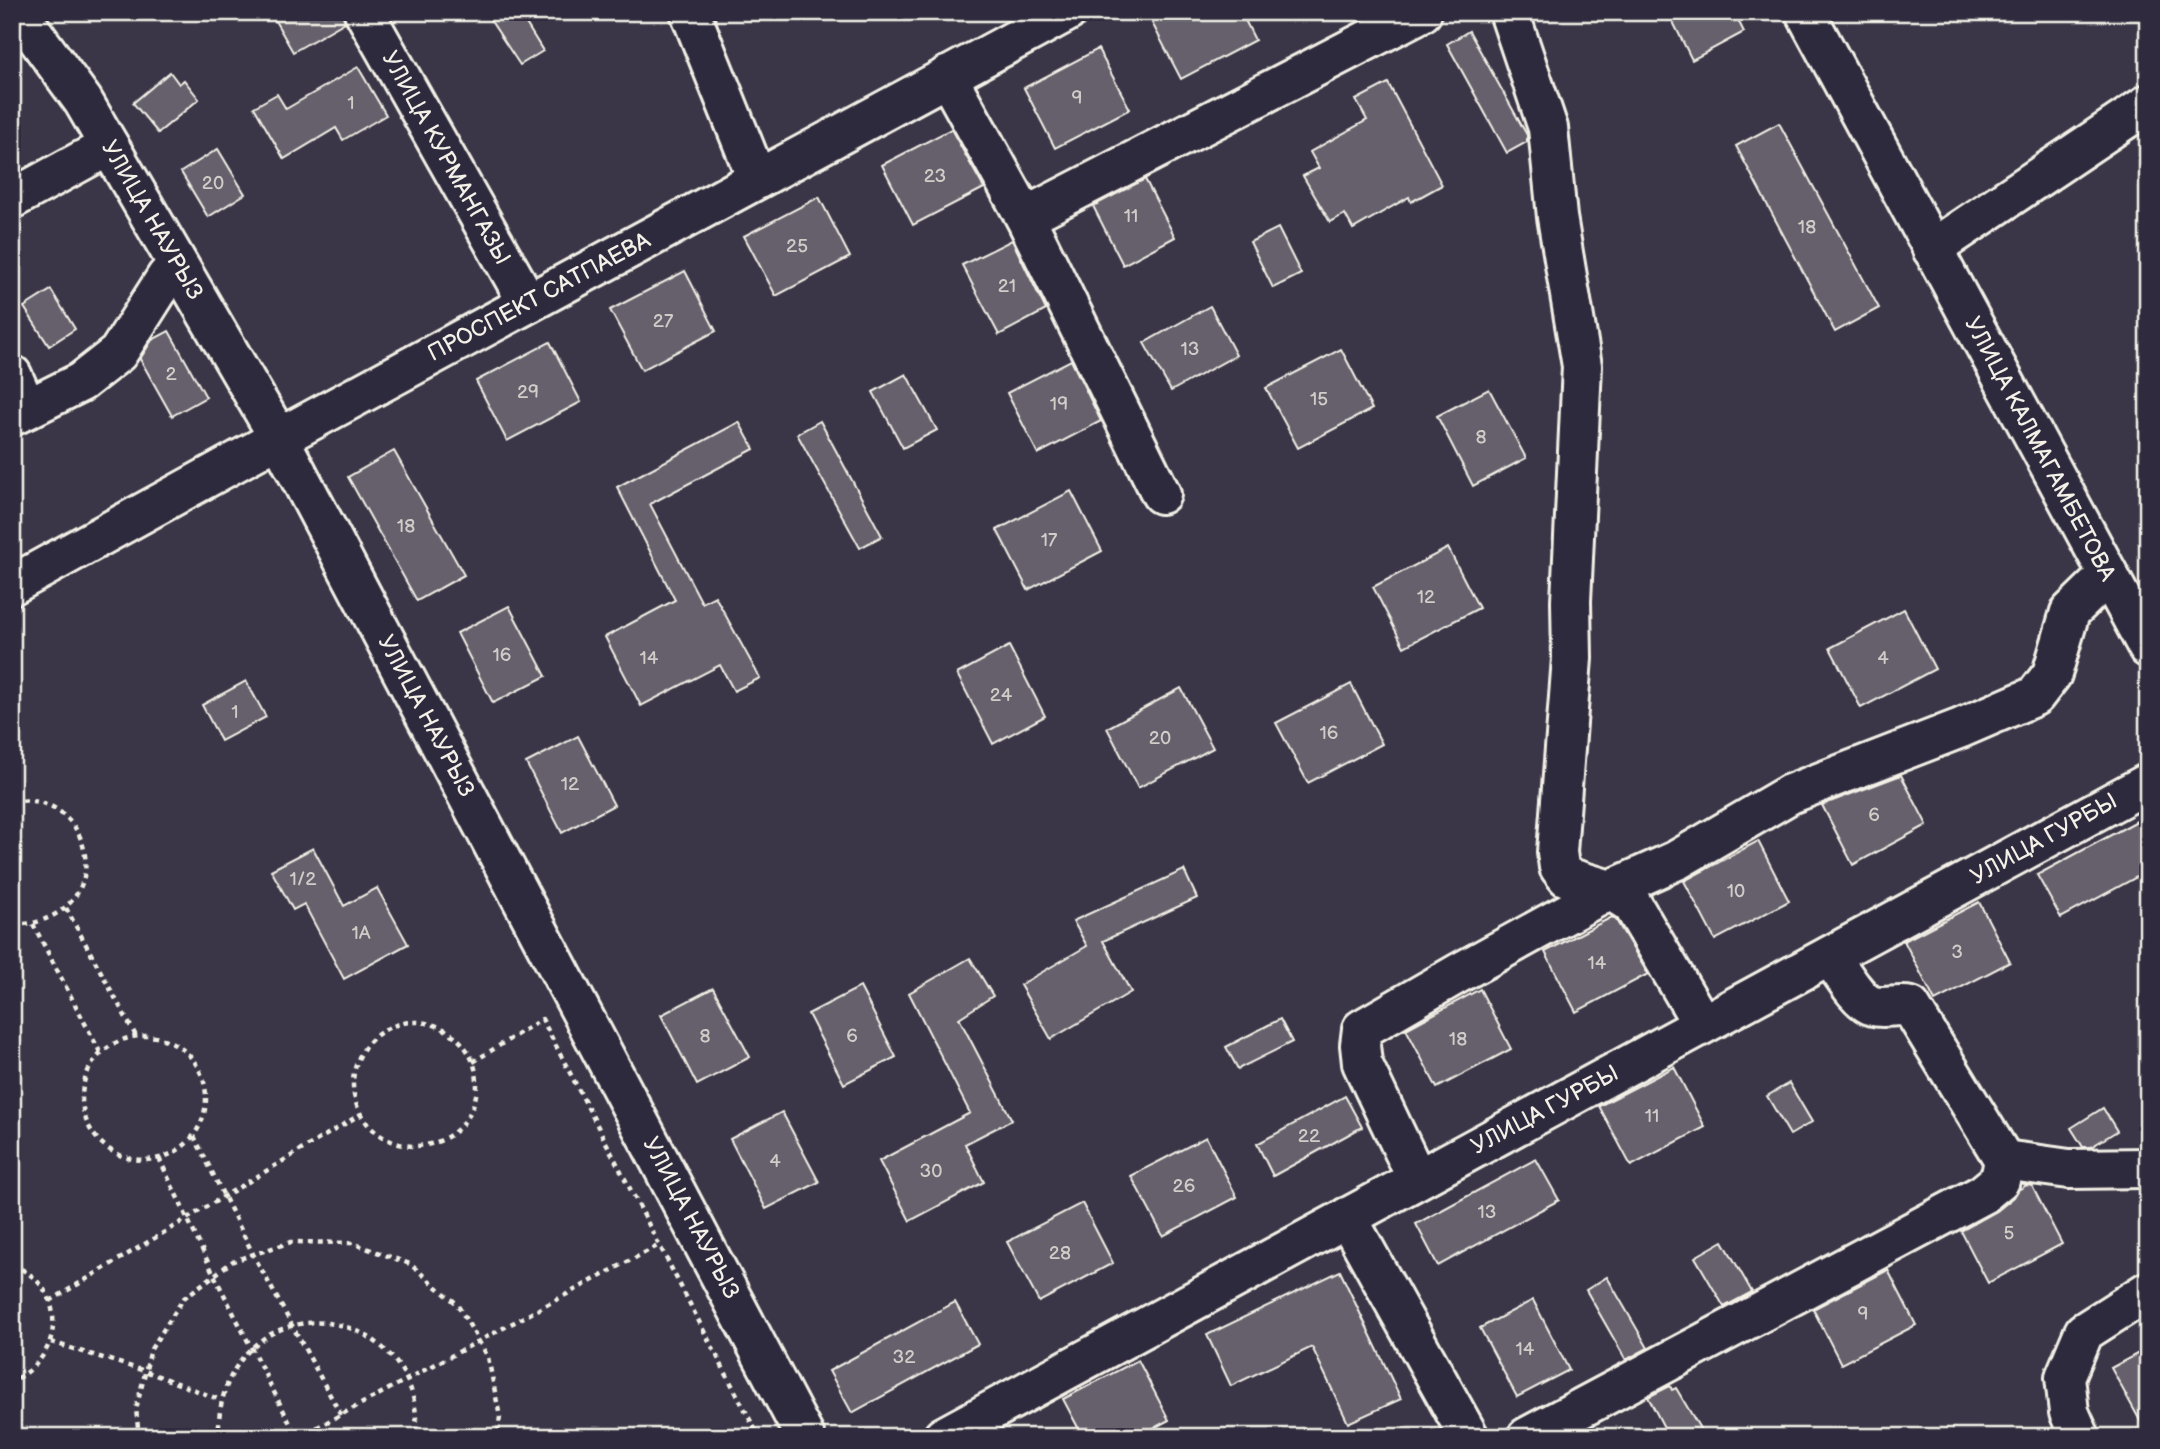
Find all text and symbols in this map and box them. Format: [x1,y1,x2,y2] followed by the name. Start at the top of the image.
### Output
[376,46,516,270] street label: УЛИЦА КУРМАНГАЗЫ
[1072,87,1082,110] house number: 9
[347,92,355,115] house number: 1
[95,135,209,305] street label: УЛИЦА НАУРЫЗ
[924,165,946,188] house number: 23
[202,172,224,195] house number: 20
[1124,205,1138,228] house number: 11
[1798,216,1816,239] house number: 18
[423,226,655,368] street label: ПРОСПЕКТ САТПАЕВА
[786,235,808,258] house number: 25
[998,275,1016,298] house number: 21
[653,310,674,333] house number: 27
[1958,312,2122,586] street label: УЛИЦА КАЛМАГАМБЕТОВА
[1180,338,1200,361] house number: 13
[165,363,177,386] house number: 2
[517,381,539,404] house number: 29
[1310,388,1328,411] house number: 15
[1050,393,1068,416] house number: 19
[1475,426,1487,449] house number: 8
[397,515,415,538] house number: 18
[1041,529,1058,552] house number: 17
[1417,586,1436,609] house number: 12
[372,630,480,802] street label: УЛИЦА НАУРЫЗ
[493,644,511,667] house number: 16
[640,647,659,670] house number: 14
[1877,647,1889,670] house number: 4
[990,684,1013,707] house number: 24
[231,701,239,724] house number: 1
[1320,722,1338,745] house number: 16
[1149,727,1171,750] house number: 20
[561,773,580,796] house number: 12
[1966,787,2122,891] street label: УЛИЦА ГУРБЫ
[1868,804,1880,827] house number: 6
[289,868,317,891] house number: 1/2
[1727,880,1745,903] house number: 10
[352,922,371,945] house number: 1А
[1951,941,1963,964] house number: 3
[1588,952,1607,975] house number: 14
[699,1025,711,1048] house number: 8
[846,1025,858,1048] house number: 6
[1449,1028,1467,1051] house number: 18
[1466,1059,1624,1161] street label: УЛИЦА ГУРБЫ
[1645,1105,1659,1128] house number: 11
[1298,1125,1321,1148] house number: 22
[637,1132,745,1304] street label: УЛИЦА НАУРЫЗ
[769,1150,781,1173] house number: 4
[920,1160,942,1183] house number: 30
[1173,1175,1195,1198] house number: 26
[1477,1201,1497,1224] house number: 13
[2004,1222,2015,1245] house number: 5
[1049,1242,1071,1265] house number: 28
[1858,1303,1868,1326] house number: 9
[1516,1338,1535,1361] house number: 14
[893,1346,916,1369] house number: 32

